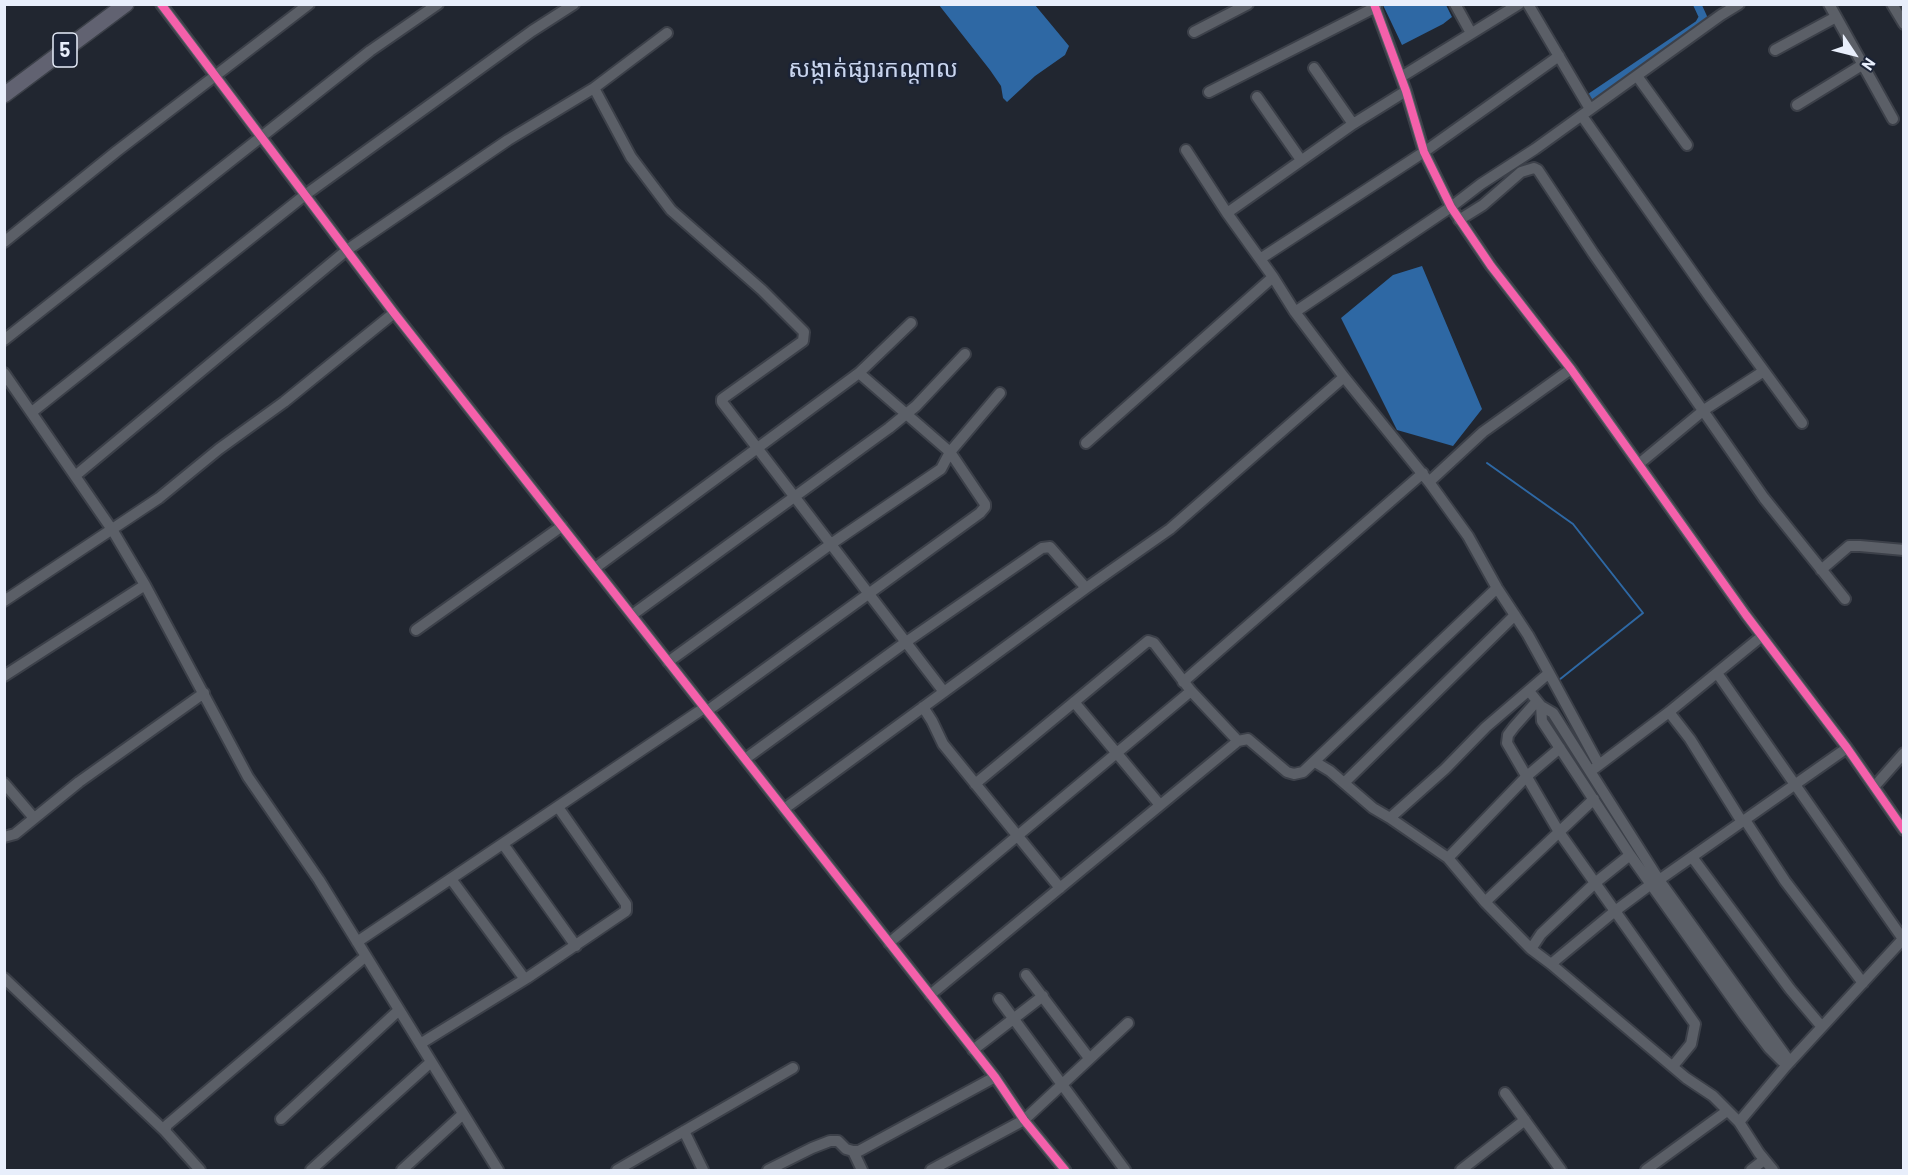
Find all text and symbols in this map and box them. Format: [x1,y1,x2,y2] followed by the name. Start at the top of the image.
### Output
[1824,24,1884,84] north arrow
[53,33,77,67] road number: 5
[788,55,958,83] district label: សង្កាត់ផ្សារកណ្ដាល
[1858,55,1880,74] text: N

